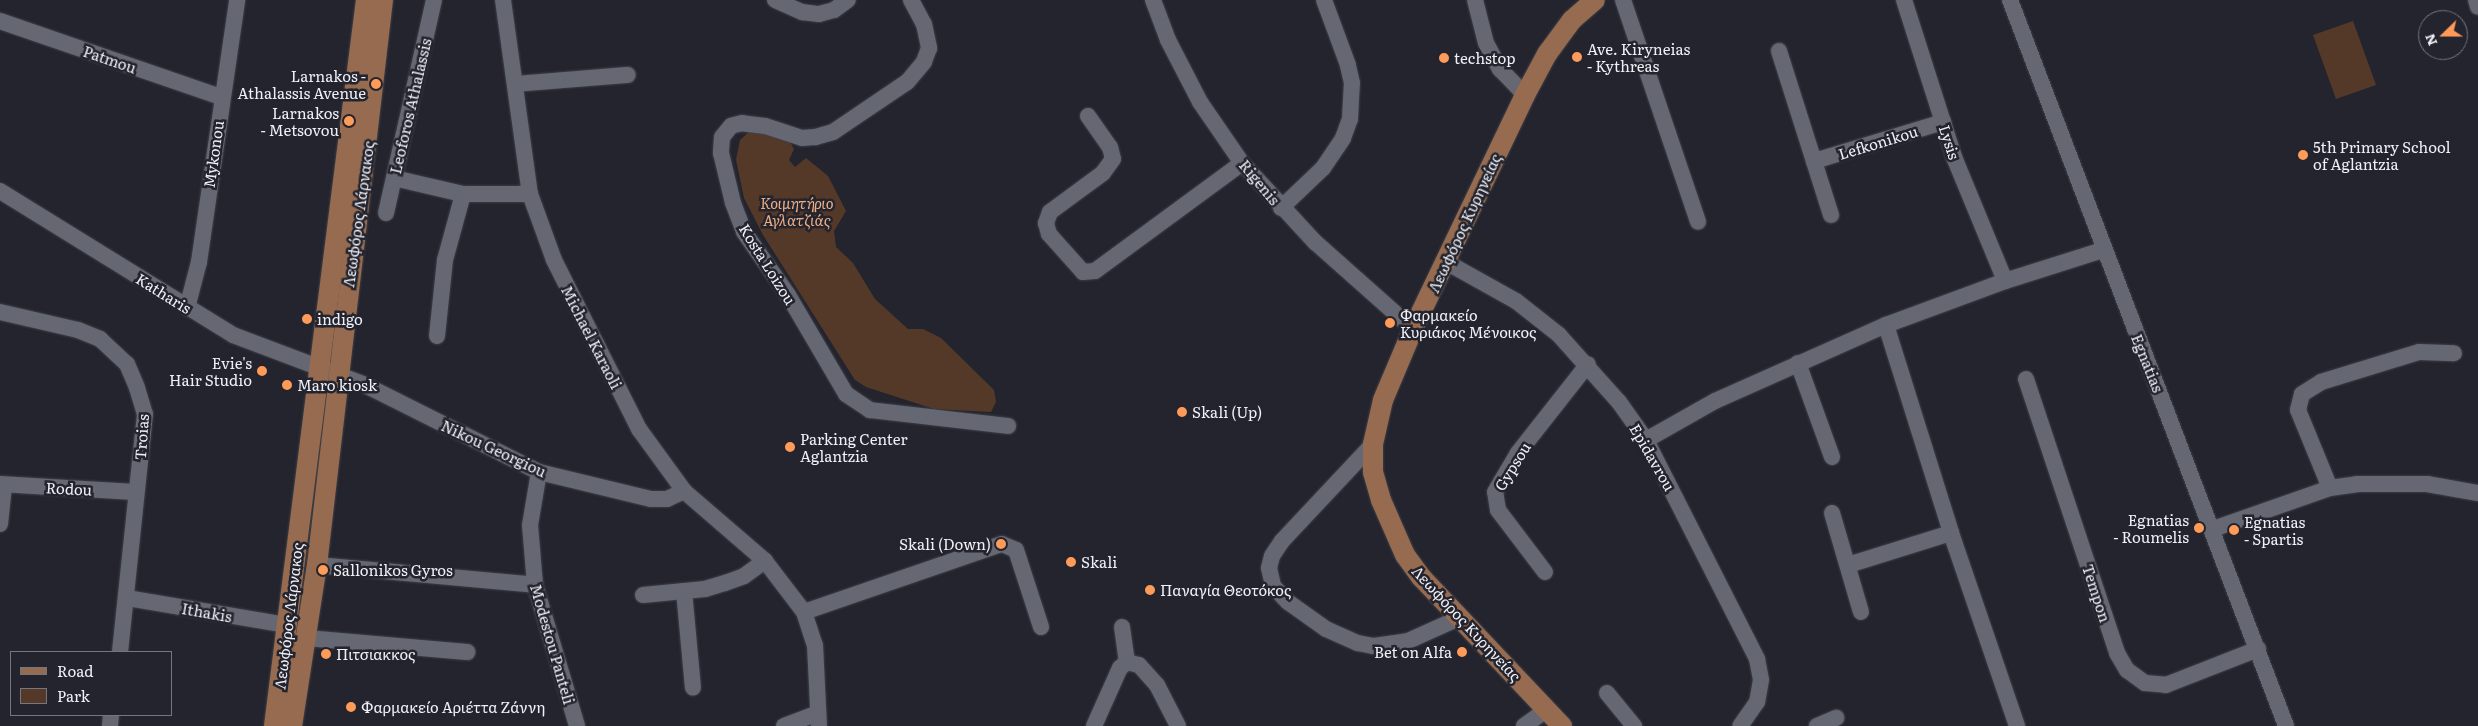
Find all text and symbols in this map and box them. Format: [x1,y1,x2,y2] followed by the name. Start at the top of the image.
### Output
[2418,10,2468,60] north arrow
[2419,31,2441,49] text: N
[386,37,434,175] street label: Leoforos Athalassis
[1587,39,1690,74] place label: Ave. Kiryneias - Kythreas
[81,42,139,76] street label: Patmou
[1454,49,1515,67] place label: techstop
[1571,51,1583,63] marker: Ave. Kiryneias - Kythreas
[1438,52,1450,64] marker: techstop
[238,66,366,101] place label: Larnakos - Athalassis Avenue
[370,78,382,90] marker: Larnakos - Athalassis Avenue
[261,103,339,138] place label: Larnakos - Metsovou
[343,115,355,127] marker: Larnakos - Metsovou
[199,119,227,189] street label: Mykonou
[1836,121,1920,163] street label: Lefkonikou
[1936,122,1964,162] street label: Lysis
[2313,137,2451,172] place label: 5th Primary School of Aglantzia
[339,140,377,288] street label: Λεωφόρος Λάρνακος
[2297,149,2309,161] marker: 5th Primary School of Aglantzia
[1424,151,1504,295] street label: Λεωφόρος Κυρηνείας
[1236,156,1284,208] street label: Rigenis
[760,193,834,228] park label: Κοιμητήριο Αγλατζιάς
[736,220,800,308] street label: Kosta Loizou
[133,269,195,317] street label: Katharis
[558,282,626,392] street label: Michael Karaoli
[1400,305,1537,340] place label: Φαρμακείο Κυριάκος Μένοικος
[317,310,363,328] place label: indigo
[301,313,313,325] marker: indigo
[1384,317,1396,329] marker: Φαρμακείο Κυριάκος Μένοικος
[2128,331,2168,395] street label: Egnatias
[169,353,252,388] place label: Evie's Hair Studio
[256,365,268,377] marker: Evie's Hair Studio
[297,376,377,394] place label: Maro kiosk
[281,379,293,391] marker: Maro kiosk
[1192,403,1262,421] place label: Skali (Up)
[1176,406,1188,418] marker: Skali (Up)
[130,413,152,461] street label: Troias
[439,416,549,480] street label: Nikou Georgiou
[1627,420,1679,494] street label: Epidavrou
[800,429,908,464] place label: Parking Center Aglantzia
[1490,438,1534,494] street label: Gypsou
[784,441,796,453] marker: Parking Center Aglantzia
[45,478,93,498] street label: Rodou
[2113,510,2189,545] place label: Egnatias - Roumelis
[2244,512,2305,547] place label: Egnatias - Spartis
[2193,522,2205,534] marker: Egnatias - Roumelis
[2228,524,2240,536] marker: Egnatias - Spartis
[899,535,991,553] place label: Skali (Down)
[995,538,1007,550] marker: Skali (Down)
[270,542,306,690] street label: Λεωφόρος Λάρνακος
[1081,553,1117,571] place label: Skali
[1065,556,1077,568] marker: Skali
[333,561,453,579] place label: Sallonikos Gyros
[1409,562,1525,684] street label: Λεωφόρος Κυρηνείας
[2079,562,2115,624] street label: Tempon
[317,564,329,576] marker: Sallonikos Gyros
[1160,581,1291,599] place label: Παναγία Θεοτόκος
[527,582,579,706] street label: Modestou Panteli
[1144,584,1156,596] marker: Παναγία Θεοτόκος
[180,599,234,625] street label: Ithakis
[1374,643,1452,661] place label: Bet on Alfa
[336,645,416,663] place label: Πιτσιακκος
[1456,646,1468,658] marker: Bet on Alfa
[320,648,332,660] marker: Πιτσιακκος
[10,651,172,716] legend
[57,659,93,682] text: Road
[57,684,90,707] text: Park
[361,698,545,716] place label: Φαρμακείο Αριέττα Ζάννη
[345,701,357,713] marker: Φαρμακείο Αριέττα Ζάννη

